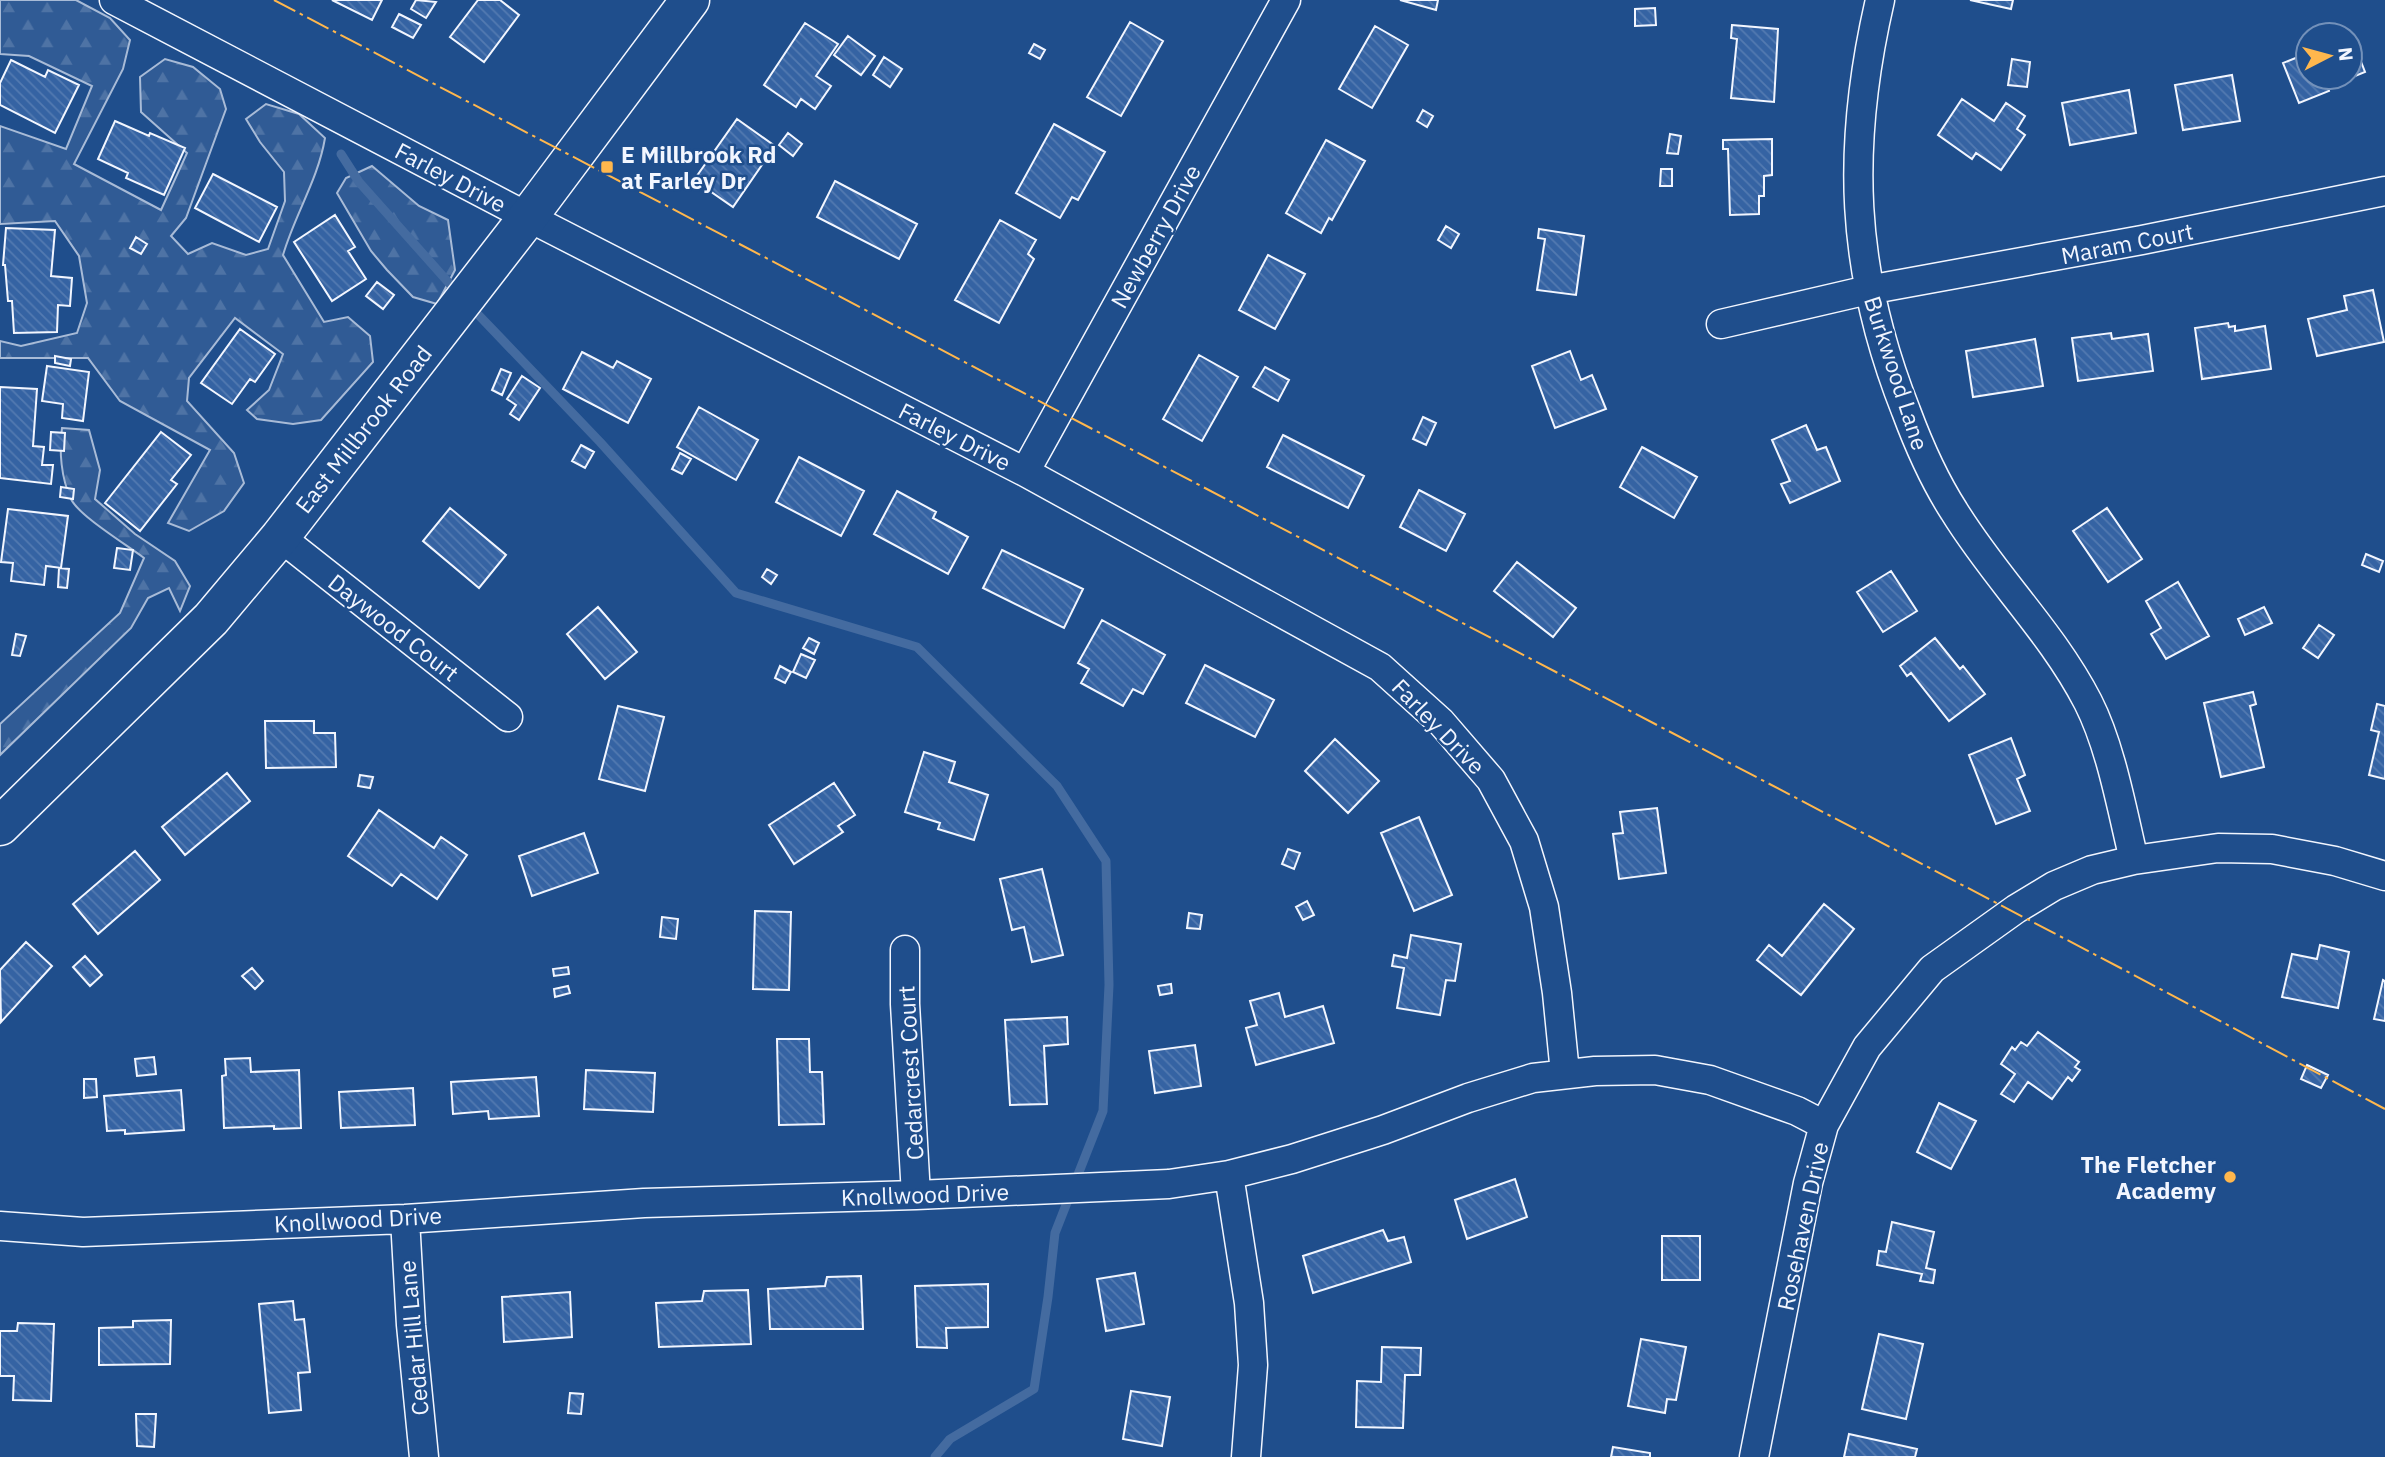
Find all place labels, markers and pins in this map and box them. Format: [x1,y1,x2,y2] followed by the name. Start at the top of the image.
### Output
[621,139,777,195] place label: E Millbrook Rd at Farley Dr
[599,159,615,175] marker: E Millbrook Rd at Farley Dr
[2081,1149,2217,1205] place label: The Fletcher Academy
[2222,1169,2238,1185] marker: The Fletcher Academy

